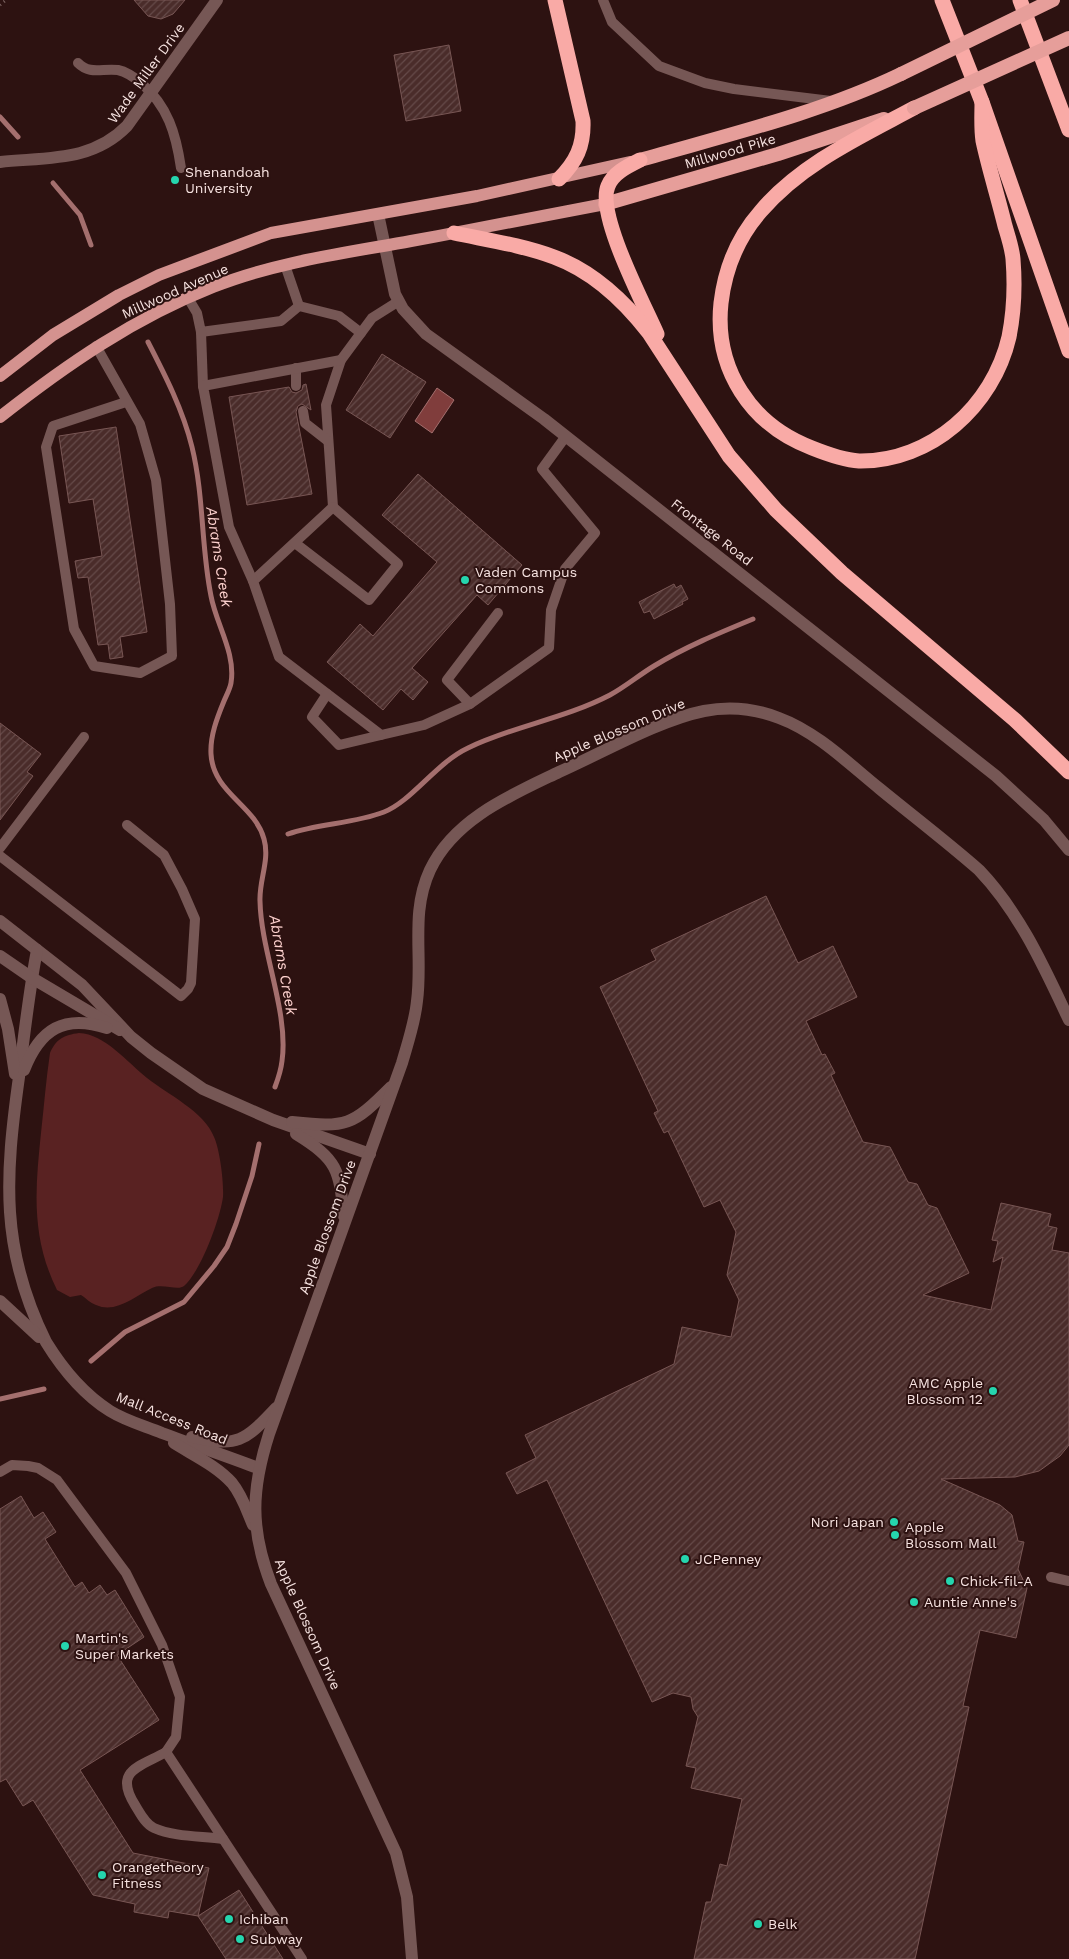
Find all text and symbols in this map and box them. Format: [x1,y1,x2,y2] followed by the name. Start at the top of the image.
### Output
[104,20,188,126] street label: Wade Miller Drive
[683,130,777,172] street label: Millwood Pike
[185,164,270,196] place label: Shenandoah University
[169,174,181,186] marker: Shenandoah University
[119,260,231,322] street label: Millwood Avenue
[668,495,756,569] street label: Frontage Road
[202,505,236,609] water label: Abrams Creek
[475,564,577,596] place label: Vaden Campus Commons
[459,574,471,586] marker: Vaden Campus Commons
[551,695,687,765] street label: Apple Blossom Drive
[265,913,301,1017] water label: Abrams Creek
[295,1158,359,1296] street label: Apple Blossom Drive
[907,1375,983,1407] place label: AMC Apple Blossom 12
[987,1385,999,1397] marker: AMC Apple Blossom 12
[114,1388,230,1448] street label: Mall Access Road
[811,1514,884,1530] place label: Nori Japan
[888,1516,900,1528] marker: Nori Japan
[905,1519,997,1551] place label: Apple Blossom Mall
[889,1529,901,1541] marker: Apple Blossom Mall
[695,1551,762,1567] place label: JCPenney
[679,1553,691,1565] marker: JCPenney
[272,1556,344,1692] street label: Apple Blossom Drive
[960,1573,1033,1589] place label: Chick-fil-A
[944,1575,956,1587] marker: Chick-fil-A
[924,1594,1017,1610] place label: Auntie Anne's
[908,1596,920,1608] marker: Auntie Anne's
[75,1630,174,1662] place label: Martin's Super Markets
[59,1640,71,1652] marker: Martin's Super Markets
[112,1859,205,1891] place label: Orangetheory Fitness
[96,1869,108,1881] marker: Orangetheory Fitness
[239,1911,289,1927] place label: Ichiban
[223,1913,235,1925] marker: Ichiban
[768,1916,798,1932] place label: Belk
[752,1918,764,1930] marker: Belk
[250,1931,303,1947] place label: Subway
[234,1933,246,1945] marker: Subway

